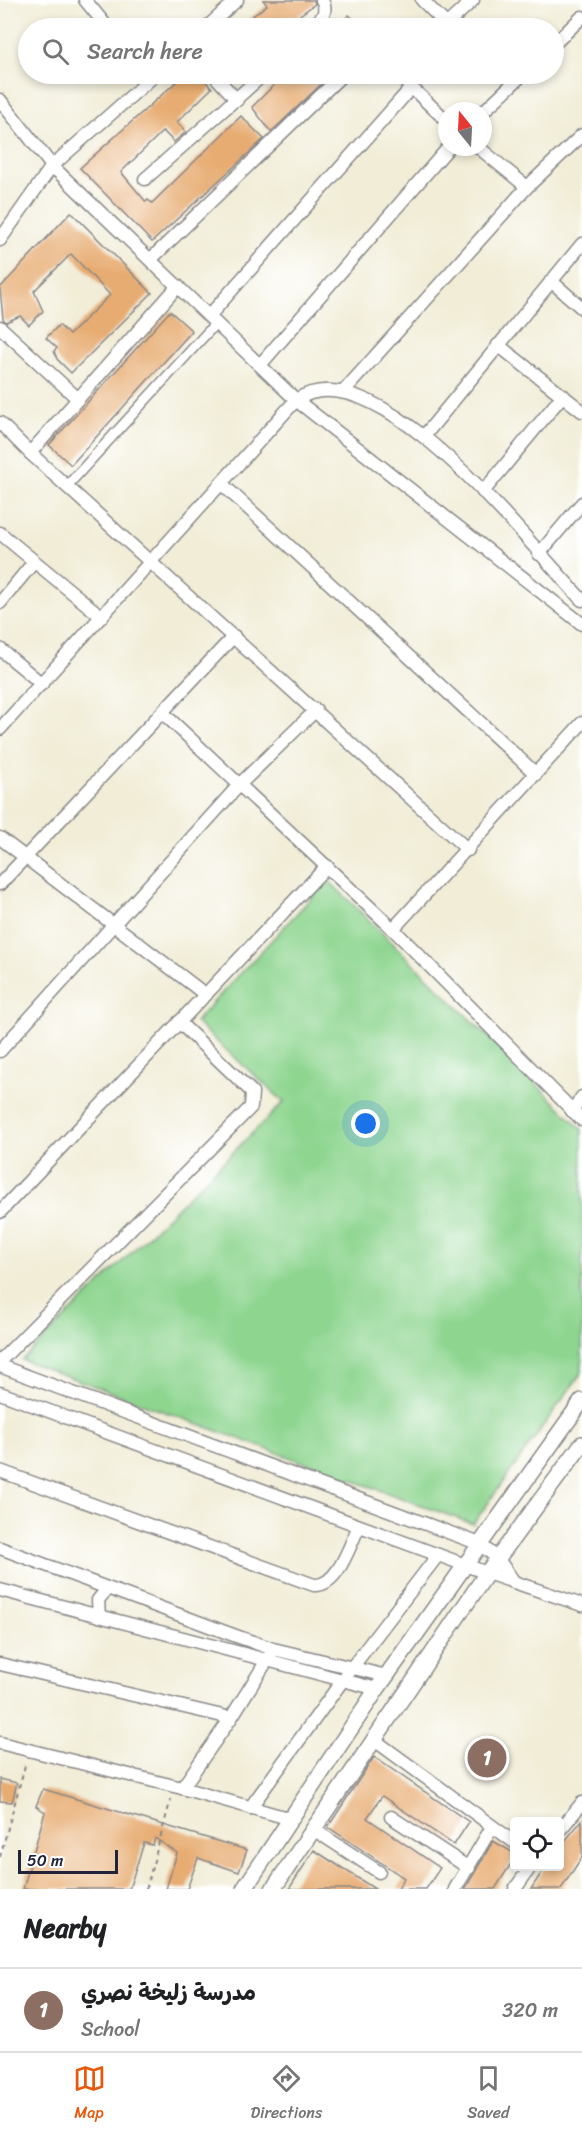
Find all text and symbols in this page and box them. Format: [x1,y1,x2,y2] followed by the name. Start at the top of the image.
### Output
[18,18,564,84] search box
[87,32,203,71] text: Search here
[39,35,72,68] icon: search
[438,102,492,156] north arrow
[351,1109,380,1138] your location
[468,1736,506,1780] pin: 1
[510,1817,564,1871] map controls
[510,1817,564,1871] button: locate
[27,1846,63,1875] text: 50 m
[18,1847,118,1874] scale bar
[24,1905,106,1951] text: Nearby
[81,1973,256,2012] text: مدرسة زليخة نصري
[39,1993,48,2028] text: 1
[502,1993,558,2028] text: 320 m
[81,2012,140,2047] text: School
[73,2062,106,2127] tab: Map
[251,2062,322,2127] tab: Directions
[467,2062,509,2127] tab: Saved

